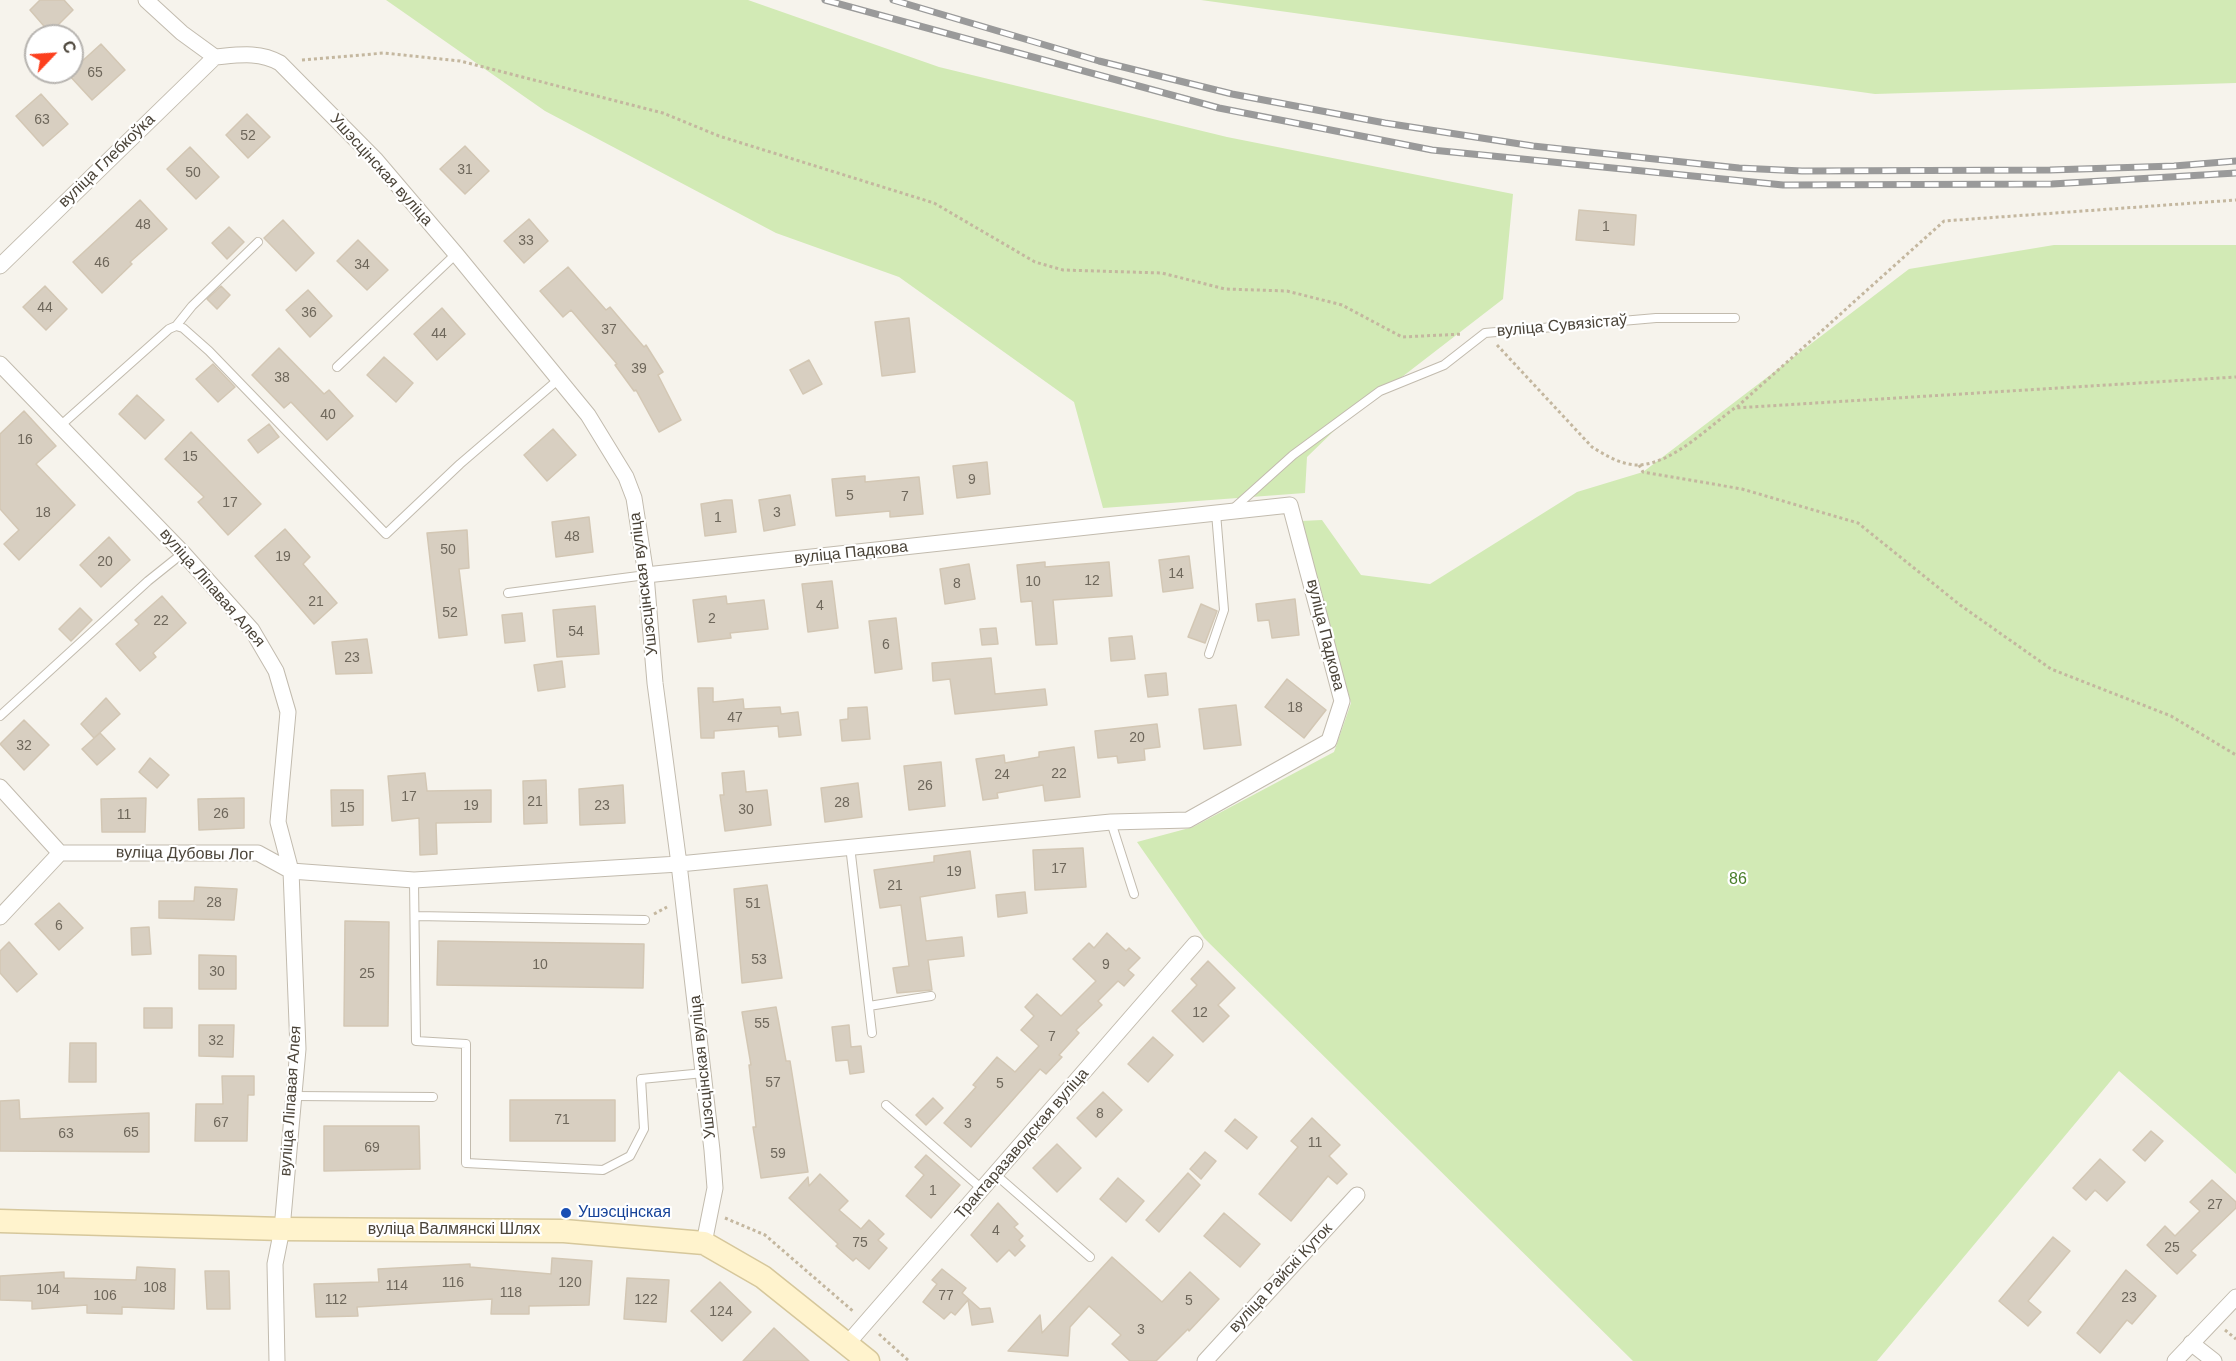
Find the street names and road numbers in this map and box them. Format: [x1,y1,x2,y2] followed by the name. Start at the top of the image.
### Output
[55,110,159,212] street label: вуліца Глебкоўка
[326,110,436,230] street label: Ушэсцінская вуліца
[1496,311,1628,341] street label: вуліца Сувязістаў
[626,511,662,657] street label: Ушэсцінская вуліца
[155,525,269,651] street label: вуліца Ліпавая Алея
[793,537,909,569] street label: вуліца Падкова
[1302,577,1348,693] street label: вуліца Падкова
[116,843,254,865] street label: вуліца Дубовы Лог
[686,994,720,1140] street label: Ушэсцінская вуліца
[276,1025,306,1177] street label: вуліца Ліпавая Алея
[951,1064,1093,1224] street label: Трактаразаводская вуліца
[1225,1219,1337,1337] street label: вуліца Райскі Куток
[368,1220,540,1240] street label: вуліца Валмянскі Шлях

